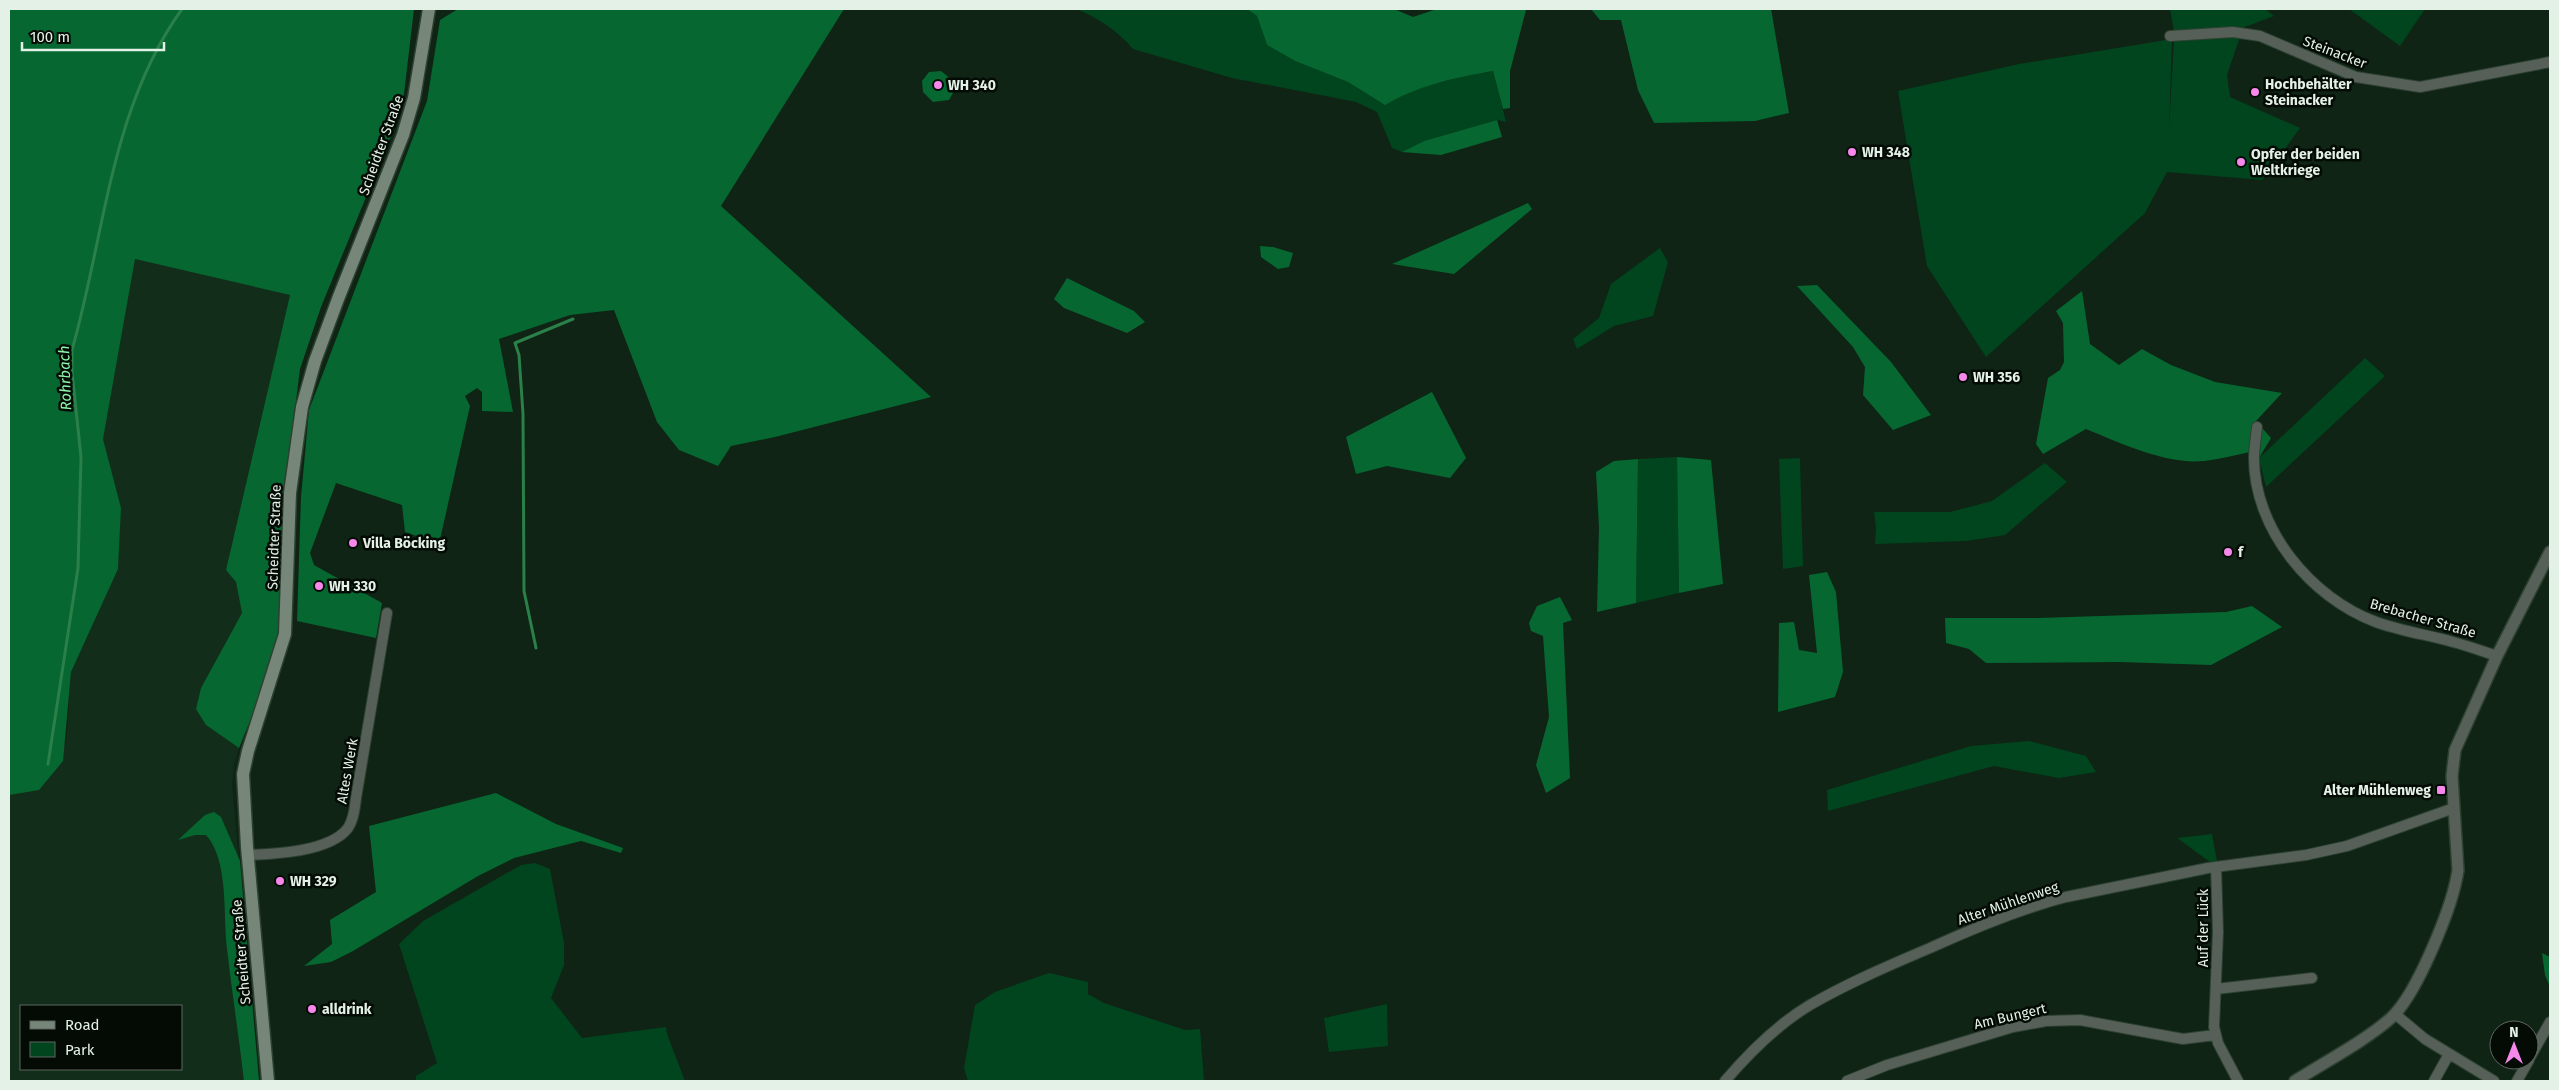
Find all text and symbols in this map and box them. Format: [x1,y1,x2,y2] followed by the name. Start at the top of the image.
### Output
[22,20,165,52] scale bar
[30,28,70,46] text: 100 m
[2301,33,2370,73] street label: Steinacker
[2265,76,2352,109] place label: Hochbehälter Steinacker
[948,77,996,94] place label: WH 340
[932,79,944,91] marker: WH 340
[2249,86,2261,98] marker: Hochbehälter Steinacker
[355,93,407,198] street label: Scheidter Straße
[1862,144,1910,161] place label: WH 348
[1846,146,1858,158] marker: WH 348
[2251,146,2360,179] place label: Opfer der beiden Weltkriege
[2235,156,2247,168] marker: Opfer der beiden Weltkriege
[55,345,75,411] water label: Rohrbach
[1973,369,2020,386] place label: WH 356
[1957,371,1969,383] marker: WH 356
[264,484,285,590] street label: Scheidter Straße
[362,535,445,552] place label: Villa Böcking
[347,537,359,549] marker: Villa Böcking
[2238,544,2245,561] place label: f
[2222,546,2234,558] marker: f
[329,578,376,595] place label: WH 330
[313,580,325,592] marker: WH 330
[2368,595,2478,642] street label: Brebacher Straße
[333,736,362,805] street label: Altes Werk
[2323,782,2431,799] place label: Alter Mühlenweg
[2435,784,2447,796] marker: Alter Mühlenweg
[290,873,337,890] place label: WH 329
[274,875,286,887] marker: WH 329
[1955,878,2062,929] street label: Alter Mühlenweg
[2195,888,2212,967] street label: Auf der Lück
[228,899,255,1005] street label: Scheidter Straße
[1972,1000,2049,1033] street label: Am Bungert
[322,1001,372,1018] place label: alldrink
[306,1003,318,1015] marker: alldrink
[20,1005,182,1070] legend
[65,1016,100,1034] text: Road
[2489,1020,2539,1070] north arrow
[2509,1024,2519,1041] text: N
[65,1041,95,1059] text: Park

